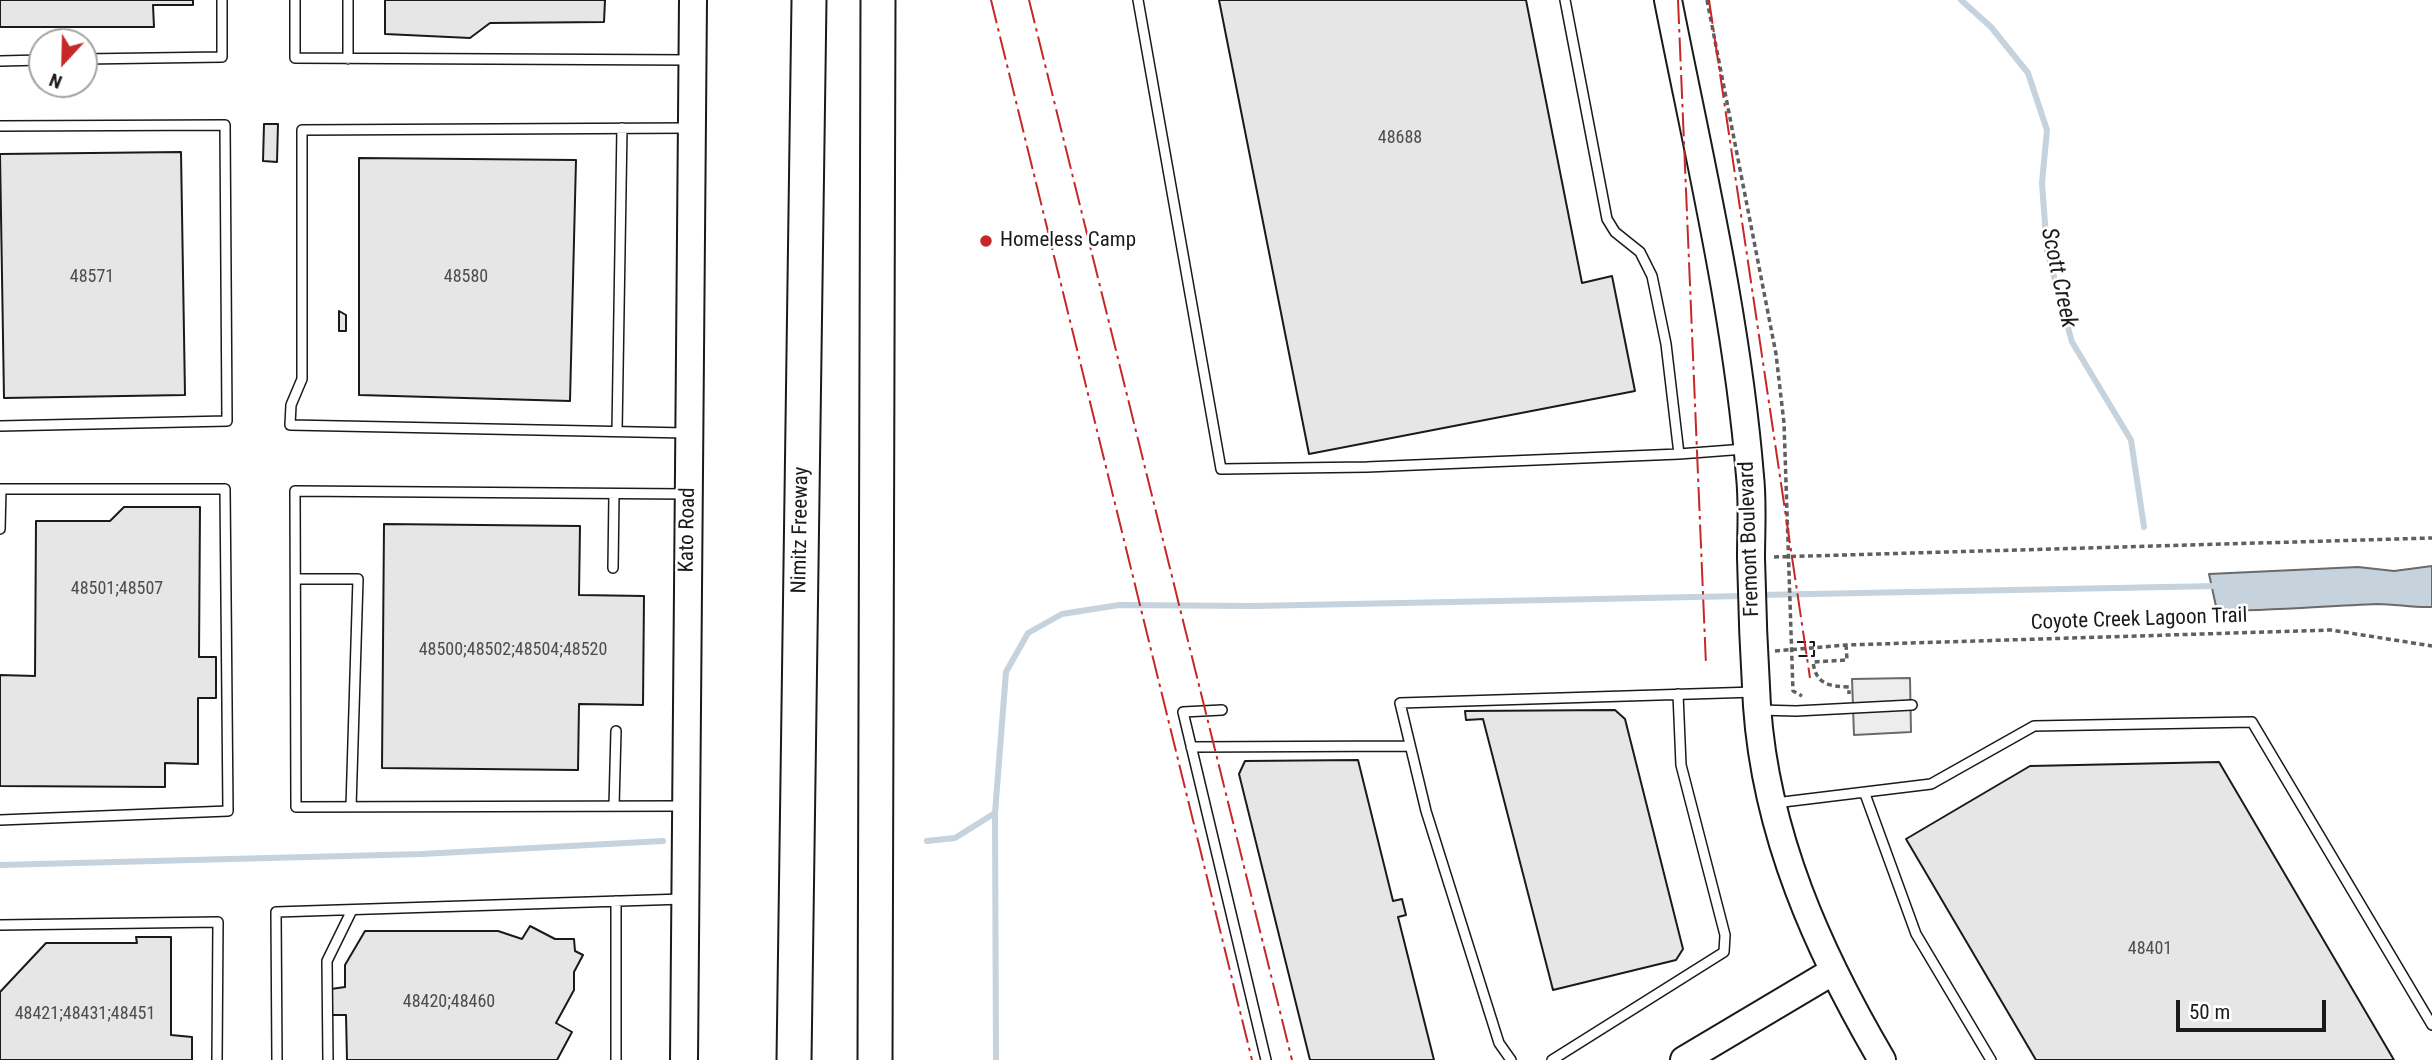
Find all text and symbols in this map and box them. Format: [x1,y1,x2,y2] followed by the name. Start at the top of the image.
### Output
[28,28,98,98] north arrow
[46,68,65,94] text: N
[1378,127,1422,149] house number: 48688
[2034,225,2082,331] water label: Scott Creek
[1000,228,1136,254] place label: Homeless Camp
[978,233,994,249] marker: Homeless Camp
[70,266,114,288] house number: 48571
[444,266,488,288] house number: 48580
[1735,461,1765,617] street label: Fremont Boulevard
[787,466,815,594] street label: Nimitz Freeway
[675,487,701,573] street label: Kato Road
[71,578,163,600] house number: 48501;48507
[2030,604,2248,636] street label: Coyote Creek Lagoon Trail
[419,639,607,661] house number: 48500;48502;48504;48520
[2128,938,2172,960] house number: 48401
[2180,986,2330,1030] scale bar
[403,991,495,1013] house number: 48420;48460
[2189,1000,2230,1024] text: 50 m
[15,1003,155,1025] house number: 48421;48431;48451

